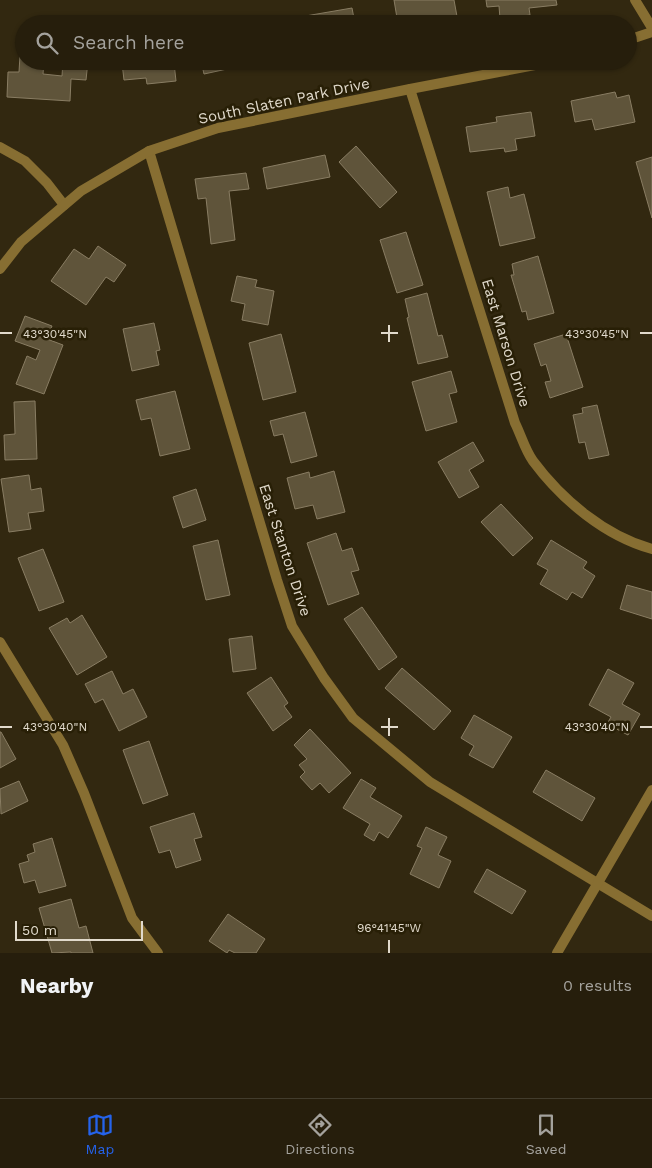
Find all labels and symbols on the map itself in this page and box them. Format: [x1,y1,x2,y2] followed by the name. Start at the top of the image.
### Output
[197,74,371,128] street label: South Slaten Park Drive
[478,277,534,409] street label: East Marson Drive
[23,327,87,341] text: 43°30'45"N
[565,327,629,341] text: 43°30'45"N
[255,482,315,618] street label: East Stanton Drive
[23,720,87,734] text: 43°30'40"N
[565,720,629,734] text: 43°30'40"N
[15,918,142,941] scale bar
[357,921,422,935] text: 96°41'45"W

